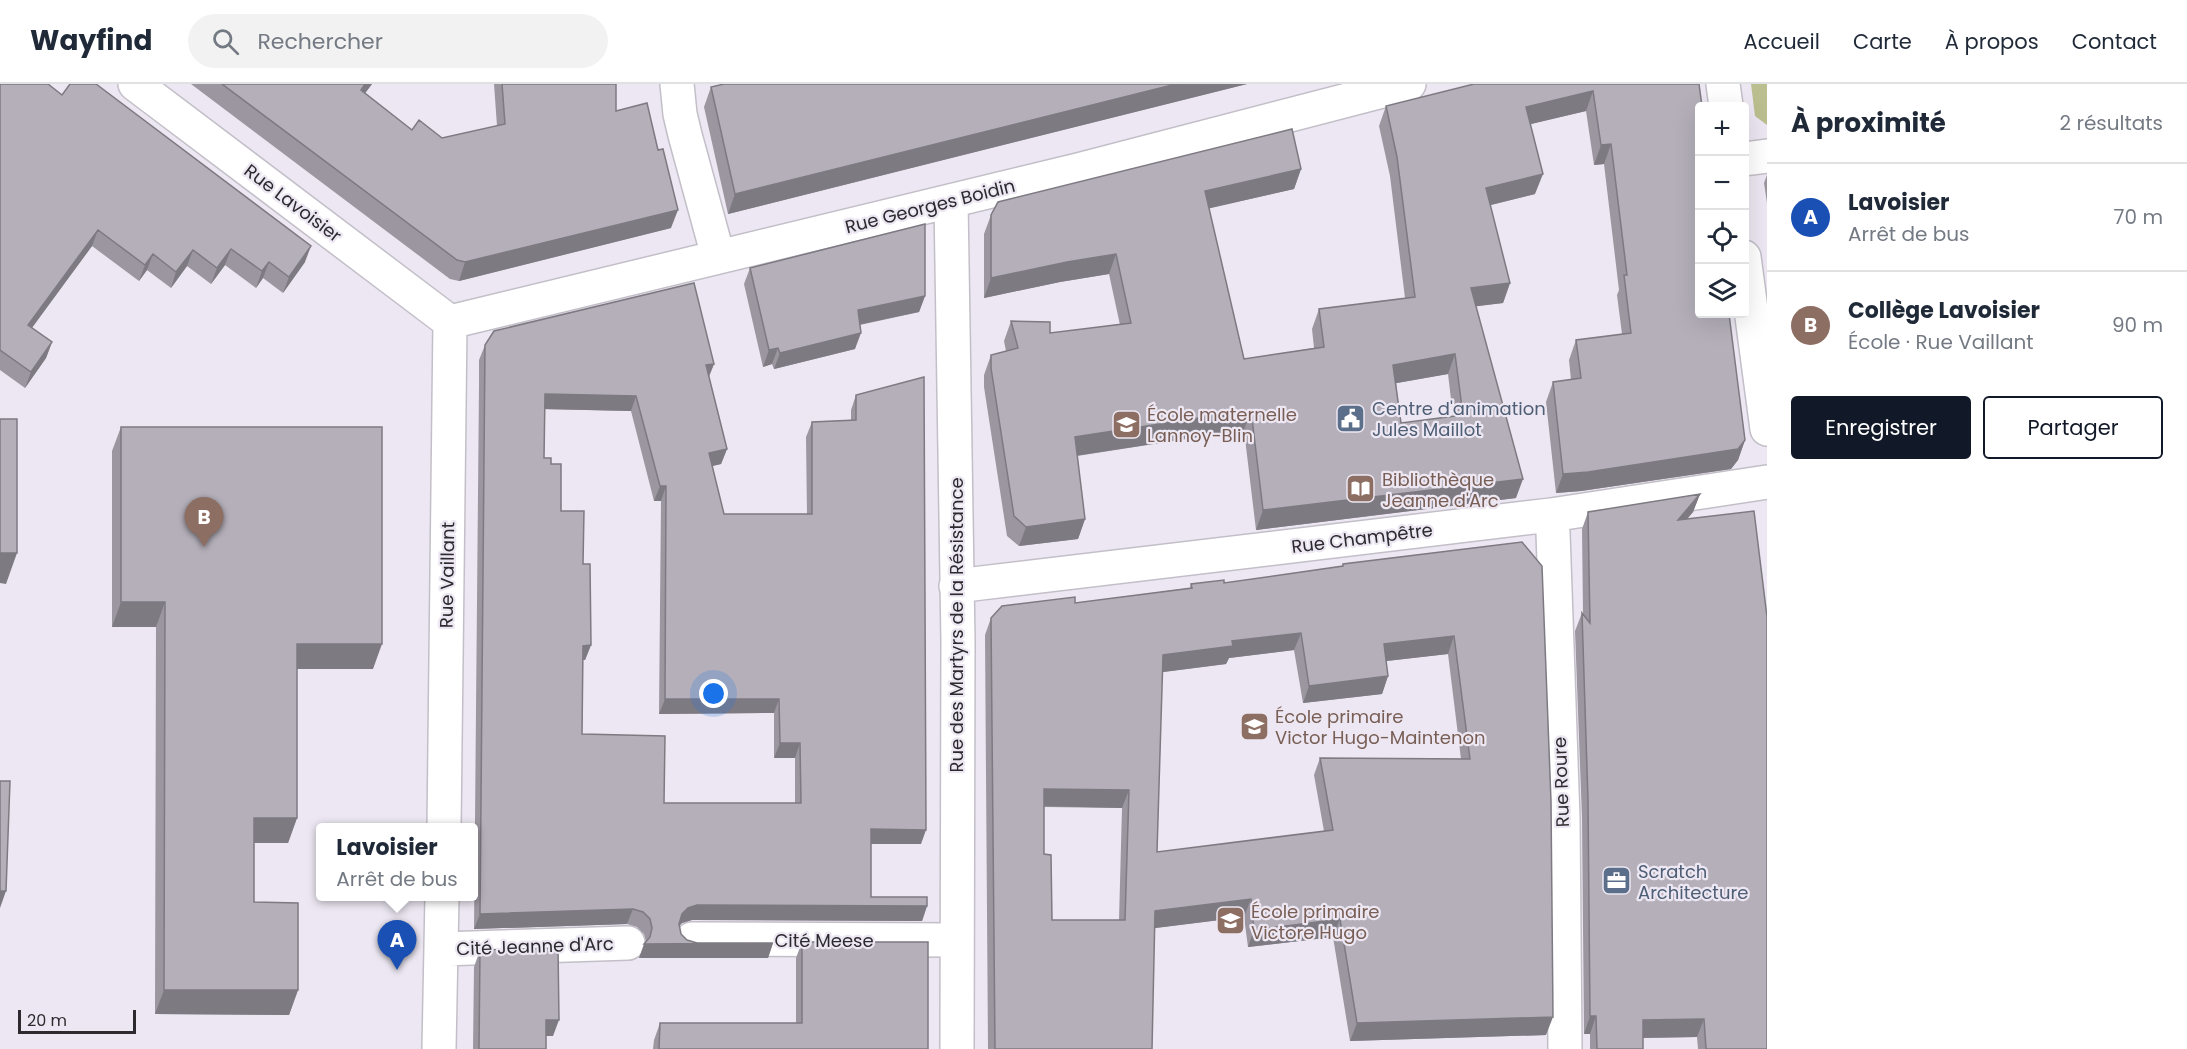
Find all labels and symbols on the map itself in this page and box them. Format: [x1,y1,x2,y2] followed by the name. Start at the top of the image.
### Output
[239,158,347,248] street label: Rue Lavoisier
[842,173,1018,239] street label: Rue Georges Boidin
[1372,396,1546,442] place label: Centre d'animation Jules Maillot
[1147,402,1297,448] place label: École maternelle Lannoy-Blin
[1335,402,1367,434] public building icon: Centre d'animation Jules Maillot
[1110,408,1142,440] school or university icon: École maternelle Lannoy-Blin
[1382,467,1499,513] place label: Bibliothèque Jeanne d'Arc
[1345,473,1377,505] library icon: Bibliothèque Jeanne d'Arc
[944,477,969,773] street label: Rue des Martyrs de la Résistance
[184,498,224,547] pin: B
[1290,517,1434,559] street label: Rue Champêtre
[434,522,460,628] street label: Rue Vaillant
[699,679,728,708] your location
[1275,704,1486,750] place label: École primaire Victor Hugo-Maintenon
[1238,710,1270,742] school or university icon: École primaire Victor Hugo-Maintenon
[1547,736,1575,828] street label: Rue Roure
[1638,859,1748,905] place label: Scratch Architecture
[1601,865,1633,897] office icon: Scratch Architecture
[1251,899,1379,945] place label: École primaire Victore Hugo
[1214,905,1246,937] school or university icon: École primaire Victore Hugo
[378,920,416,970] pin: A
[774,928,874,953] street label: Cité Meese
[456,931,614,961] street label: Cité Jeanne d'Arc
[18,1007,136,1034] scale bar

